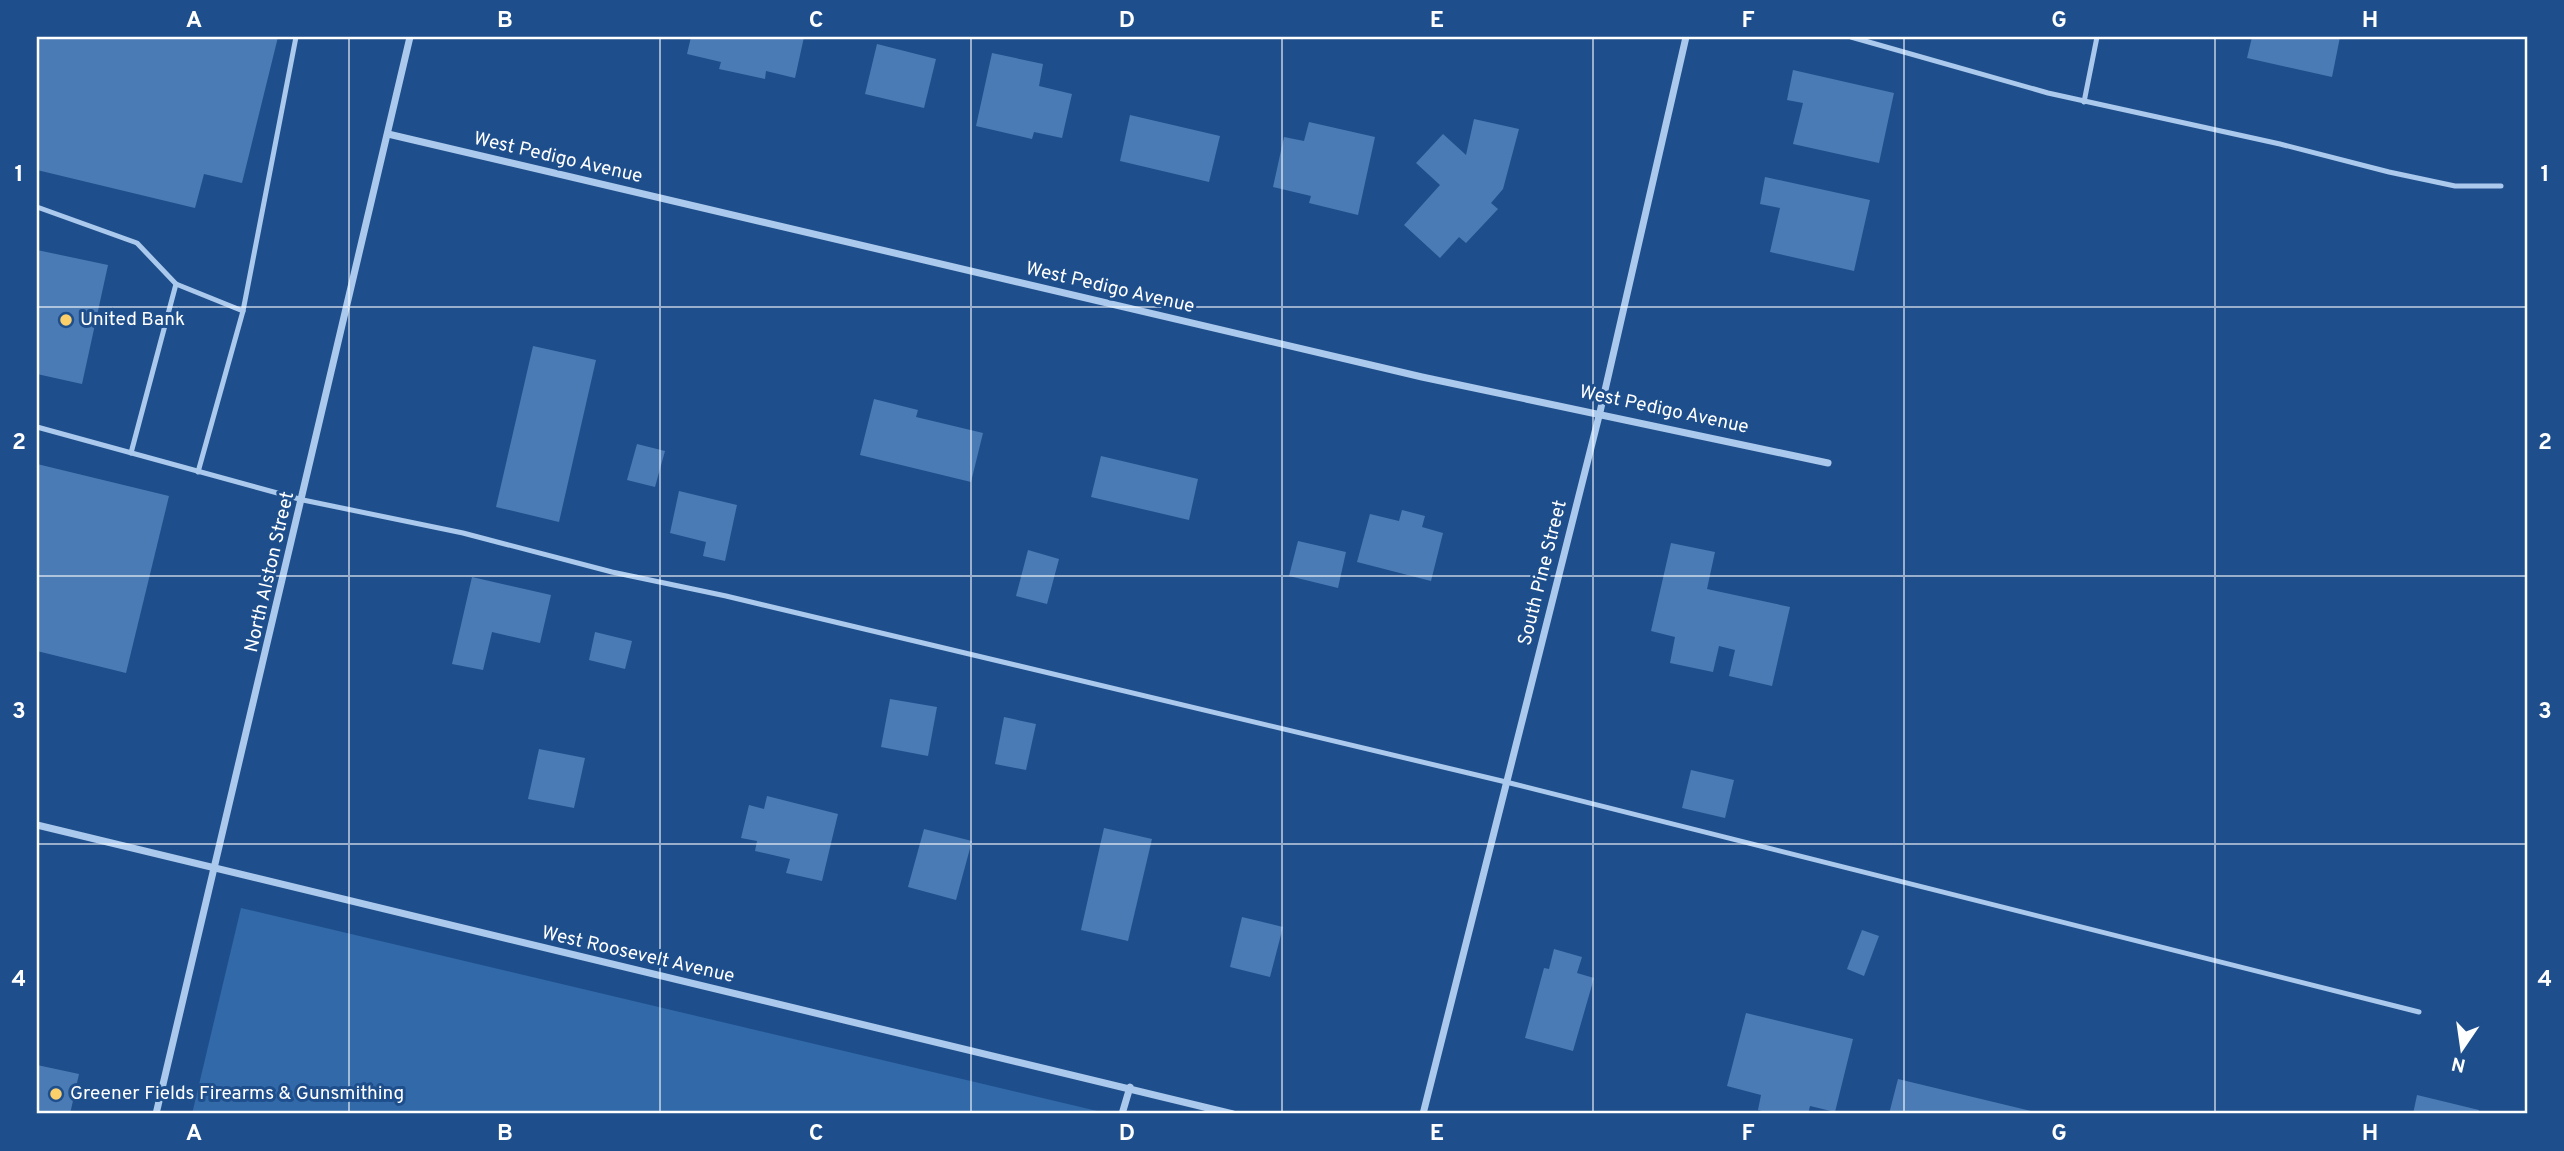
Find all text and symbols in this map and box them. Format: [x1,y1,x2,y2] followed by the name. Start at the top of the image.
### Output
[186,7,202,36] text: A
[497,7,513,36] text: B
[809,7,823,36] text: C
[1119,7,1135,36] text: D
[1430,7,1444,36] text: E
[1741,7,1755,36] text: F
[2051,7,2067,36] text: G
[2362,7,2378,36] text: H
[471,127,645,189] street label: West Pedigo Avenue
[14,161,24,190] text: 1
[2540,161,2550,190] text: 1
[1023,257,1197,319] street label: West Pedigo Avenue
[80,308,185,332] place label: United Bank
[58,312,74,328] marker: United Bank
[1577,380,1751,440] street label: West Pedigo Avenue
[12,429,26,458] text: 2
[2538,429,2552,458] text: 2
[240,489,300,655] street label: North Alston Street
[1513,498,1573,648] street label: South Pine Street
[12,698,26,727] text: 3
[2538,698,2552,727] text: 3
[539,921,737,989] street label: West Roosevelt Avenue
[12,966,26,995] text: 4
[2538,966,2552,995] text: 4
[2428,1014,2498,1084] north arrow
[2449,1050,2468,1077] text: N
[70,1082,404,1106] place label: Greener Fields Firearms & Gunsmithing
[48,1086,64,1102] marker: Greener Fields Firearms & Gunsmithing
[186,1120,202,1149] text: A
[497,1120,513,1149] text: B
[809,1120,823,1149] text: C
[1119,1120,1135,1149] text: D
[1430,1120,1444,1149] text: E
[1741,1120,1755,1149] text: F
[2051,1120,2067,1149] text: G
[2362,1120,2378,1149] text: H

